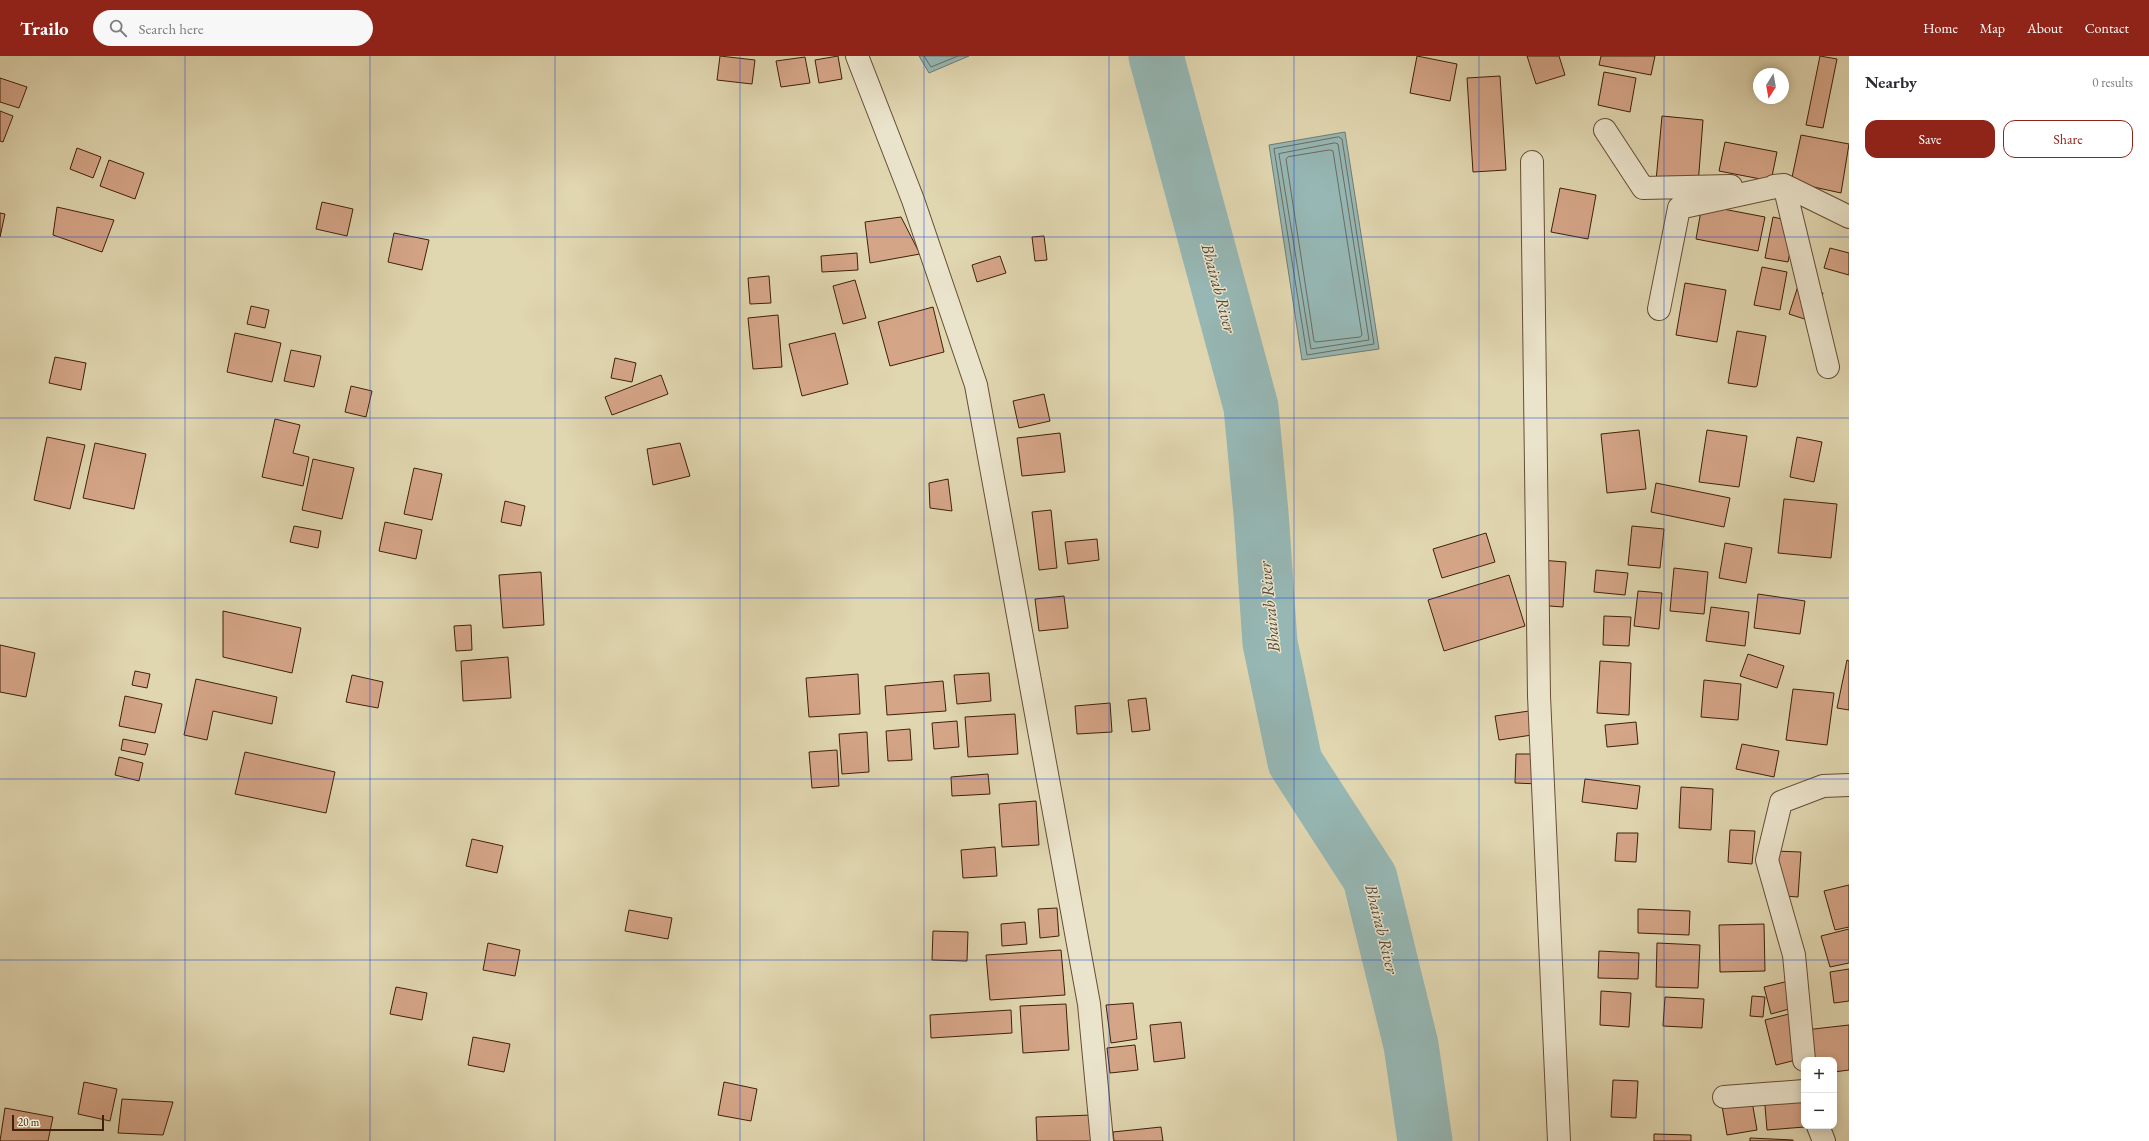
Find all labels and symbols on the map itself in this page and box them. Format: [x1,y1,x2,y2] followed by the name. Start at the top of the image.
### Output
[1753,68,1789,104] north arrow
[1196,240,1242,337] water label: Bhairab River
[1253,559,1285,655] water label: Bhairab River
[1360,881,1404,978] water label: Bhairab River
[12,1113,104,1132] scale bar

